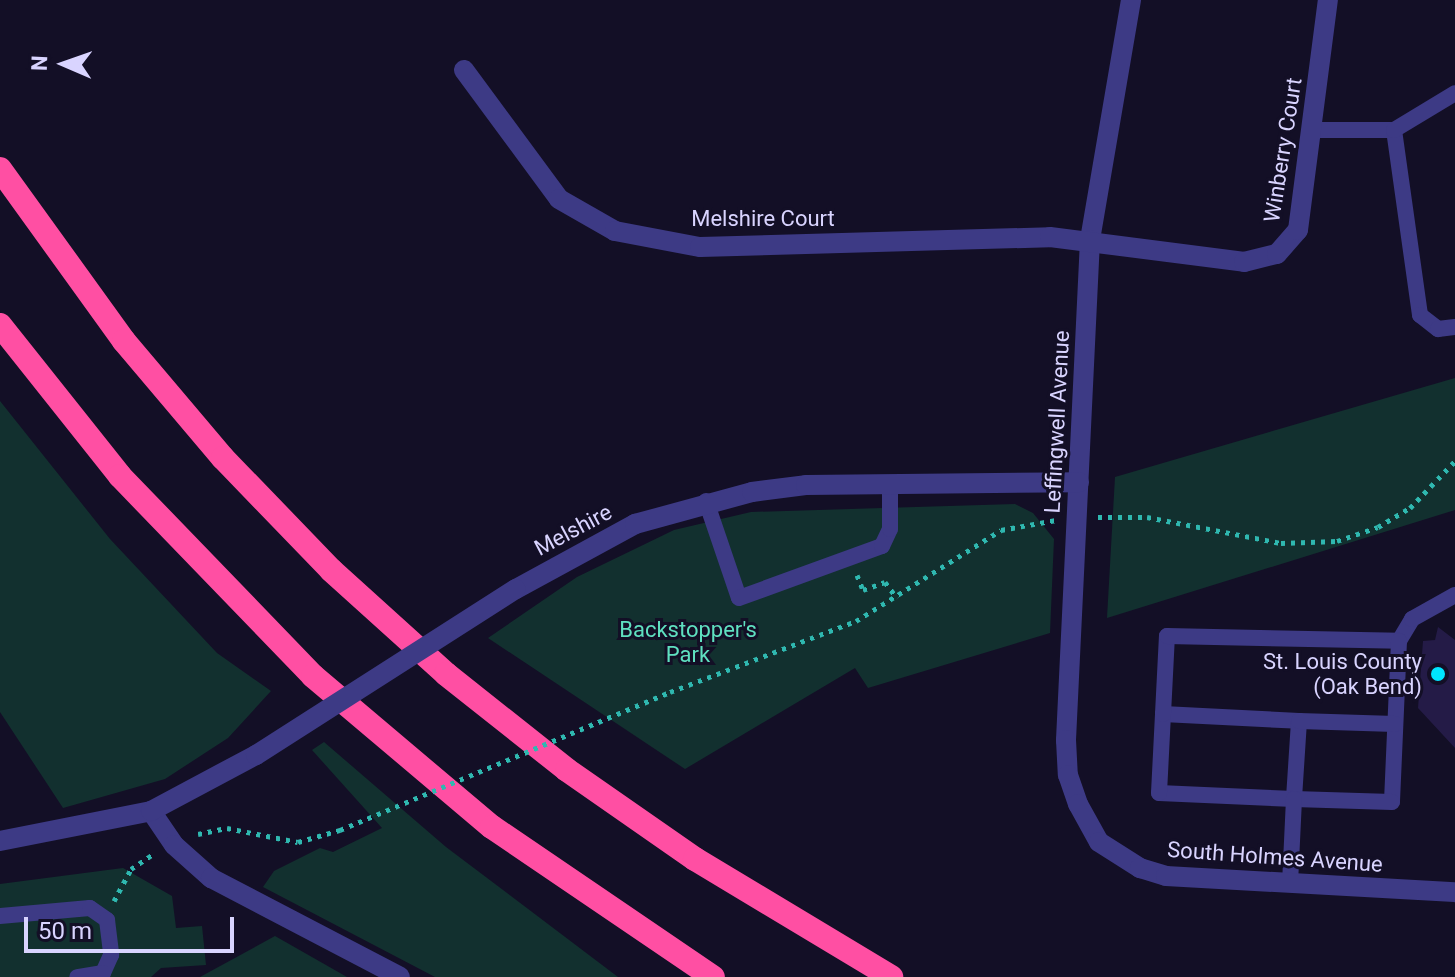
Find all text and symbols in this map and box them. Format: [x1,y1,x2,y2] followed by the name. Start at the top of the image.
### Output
[24,24,104,104] north arrow
[27,55,52,71] text: N
[1259,76,1307,224] street label: Winberry Court
[691,206,835,232] street label: Melshire Court
[1039,330,1075,514] street label: Leffingwell Avenue
[530,499,616,561] street label: Melshire
[619,616,757,668] park label: Backstopper's Park
[1263,648,1422,700] place label: St. Louis County (Oak Bend)
[1429,665,1447,683] marker: St. Louis County (Oak Bend)
[1166,836,1384,878] street label: South Holmes Avenue
[28,901,238,951] scale bar
[38,917,92,945] text: 50 m

